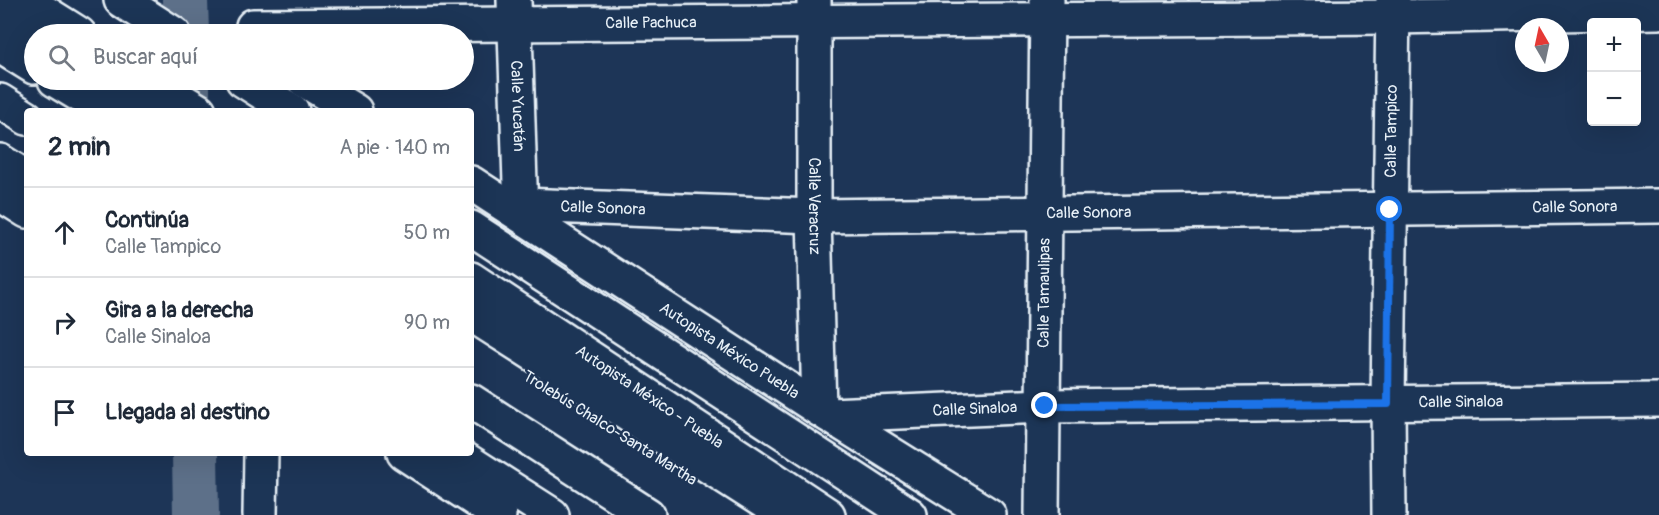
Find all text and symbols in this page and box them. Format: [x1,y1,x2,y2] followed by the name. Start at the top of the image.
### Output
[605,12,697,33] street label: Calle Pachuca
[1515,18,1569,72] north arrow
[1587,18,1641,126] map controls
[1587,18,1641,72] button: +
[24,24,474,90] search box
[45,41,78,74] icon: search
[93,43,198,71] text: Buscar aquí
[506,60,529,152] street label: Calle Yucatán
[1587,72,1641,126] button: −
[1381,84,1402,178] street label: Calle Tampico
[48,131,110,163] text: 2 min
[340,135,450,160] text: A pie · 140 m
[804,157,825,255] street label: Calle Veracruz
[560,196,646,220] street label: Calle Sonora
[1376,196,1402,222] route start
[1532,196,1617,218] street label: Calle Sonora
[1046,202,1132,223] street label: Calle Sonora
[105,206,189,234] text: Continúa
[48,216,81,249] icon: ahead
[403,220,450,245] text: 50 m
[105,234,221,259] text: Calle Tampico
[1034,238,1055,348] street label: Calle Tamaulipas
[105,296,253,324] text: Gira a la derecha
[655,298,803,404] street label: Autopista México Puebla
[48,306,81,339] icon: right
[404,310,450,335] text: 90 m
[105,324,211,349] text: Calle Sinaloa
[572,341,727,453] street label: Autopista México - Puebla
[519,366,701,490] street label: Trolebús Chalco-Santa Martha
[1031,392,1057,418] route end
[1418,392,1503,412] street label: Calle Sinaloa
[48,396,81,429] icon: arrive
[932,397,1018,421] street label: Calle Sinaloa
[105,398,270,426] text: Llegada al destino

